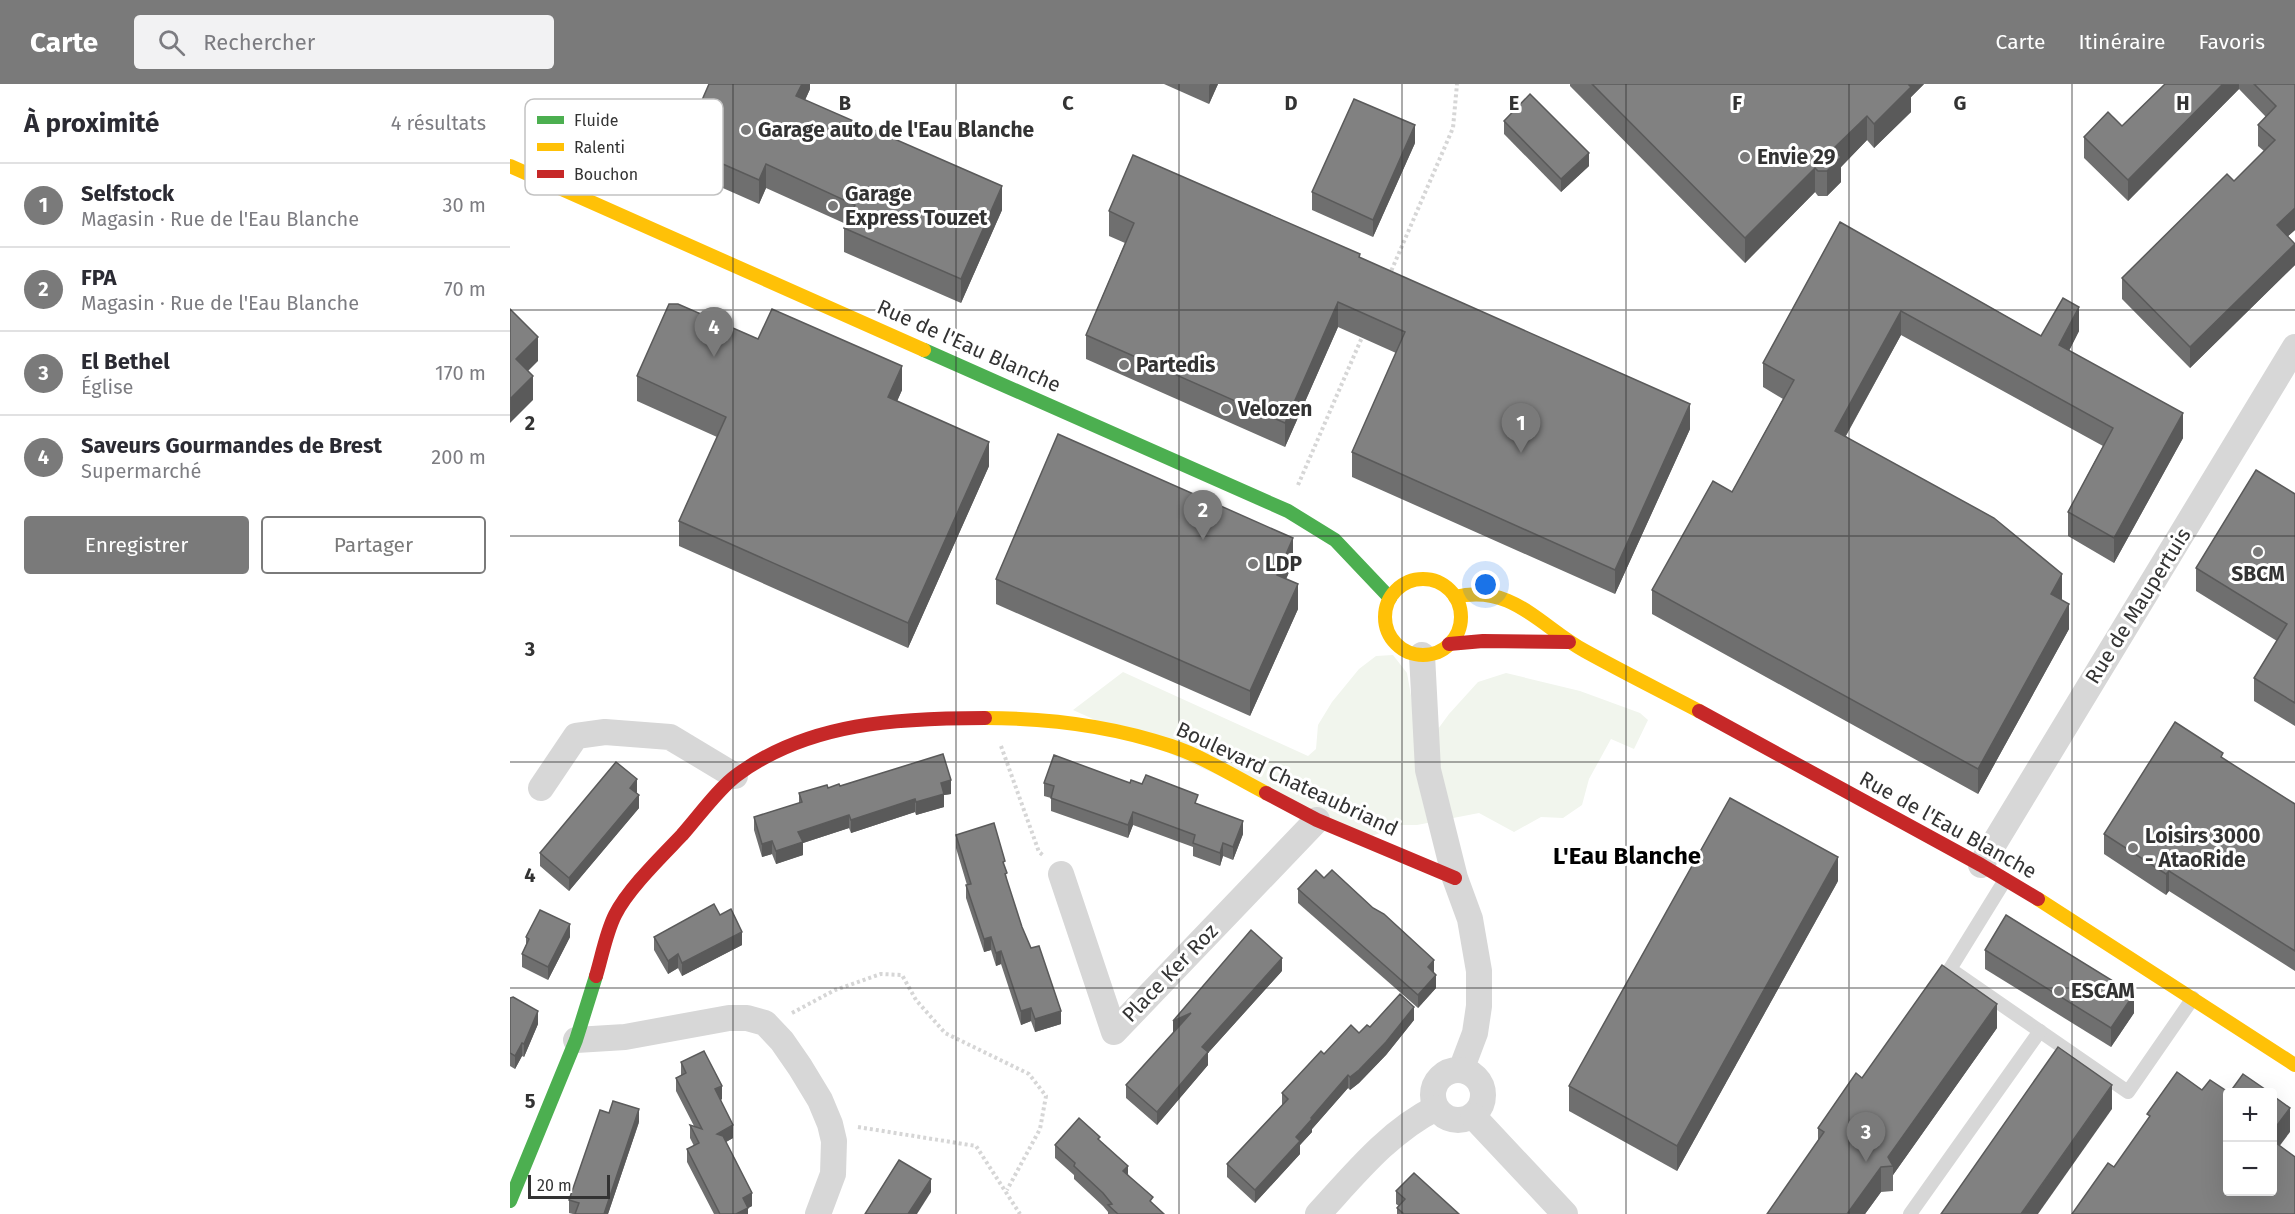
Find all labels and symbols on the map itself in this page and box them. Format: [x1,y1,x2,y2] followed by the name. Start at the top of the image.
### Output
[839,91,851,115] text: B
[1062,91,1074,115] text: C
[1284,91,1298,115] text: D
[1509,91,1519,115] text: E
[1732,91,1742,115] text: F
[1954,91,1966,115] text: G
[2176,91,2190,115] text: H
[525,99,723,195] legend
[574,111,619,130] text: Fluide
[758,117,1034,143] place label: Garage auto de l'Eau Blanche
[739,123,753,137] marker: Garage auto de l'Eau Blanche
[574,138,625,157] text: Ralenti
[1757,144,1836,170] place label: Envie 29
[1738,150,1752,164] marker: Envie 29
[574,165,638,184] text: Bouchon
[845,181,988,231] place label: Garage Express Touzet
[826,199,840,213] marker: Garage Express Touzet
[873,294,1065,398] street label: Rue de l'Eau Blanche
[694,308,734,357] pin: 4
[1136,352,1215,378] place label: Partedis
[1117,358,1131,372] marker: Partedis
[1237,396,1312,422] place label: Velozen
[1219,402,1233,416] marker: Velozen
[1502,404,1540,453] pin: 1
[525,411,535,435] text: 2
[1184,490,1222,540] pin: 2
[2080,523,2197,689] street label: Rue de Maupertuis
[2251,545,2265,559] marker: SBCM
[1265,551,1302,577] place label: LDP
[1246,557,1260,571] marker: LDP
[2231,561,2285,587] place label: SBCM
[1471,570,1500,599] your location
[524,637,535,661] text: 3
[1172,716,1402,842] street label: Boulevard Chateaubriand
[1855,766,2041,884] street label: Rue de l'Eau Blanche
[2145,823,2261,873] place label: Loisirs 3000 - AtaoRide
[2126,841,2140,855] marker: Loisirs 3000 - AtaoRide
[1553,842,1701,870] district label: L'Eau Blanche
[524,863,536,887] text: 4
[1117,918,1223,1028] street label: Place Ker Roz
[2071,978,2135,1004] place label: ESCAM
[2052,984,2066,998] marker: ESCAM
[525,1089,536,1113] text: 5
[1846,1112,1886,1162] pin: 3
[528,1172,610,1200] scale bar

